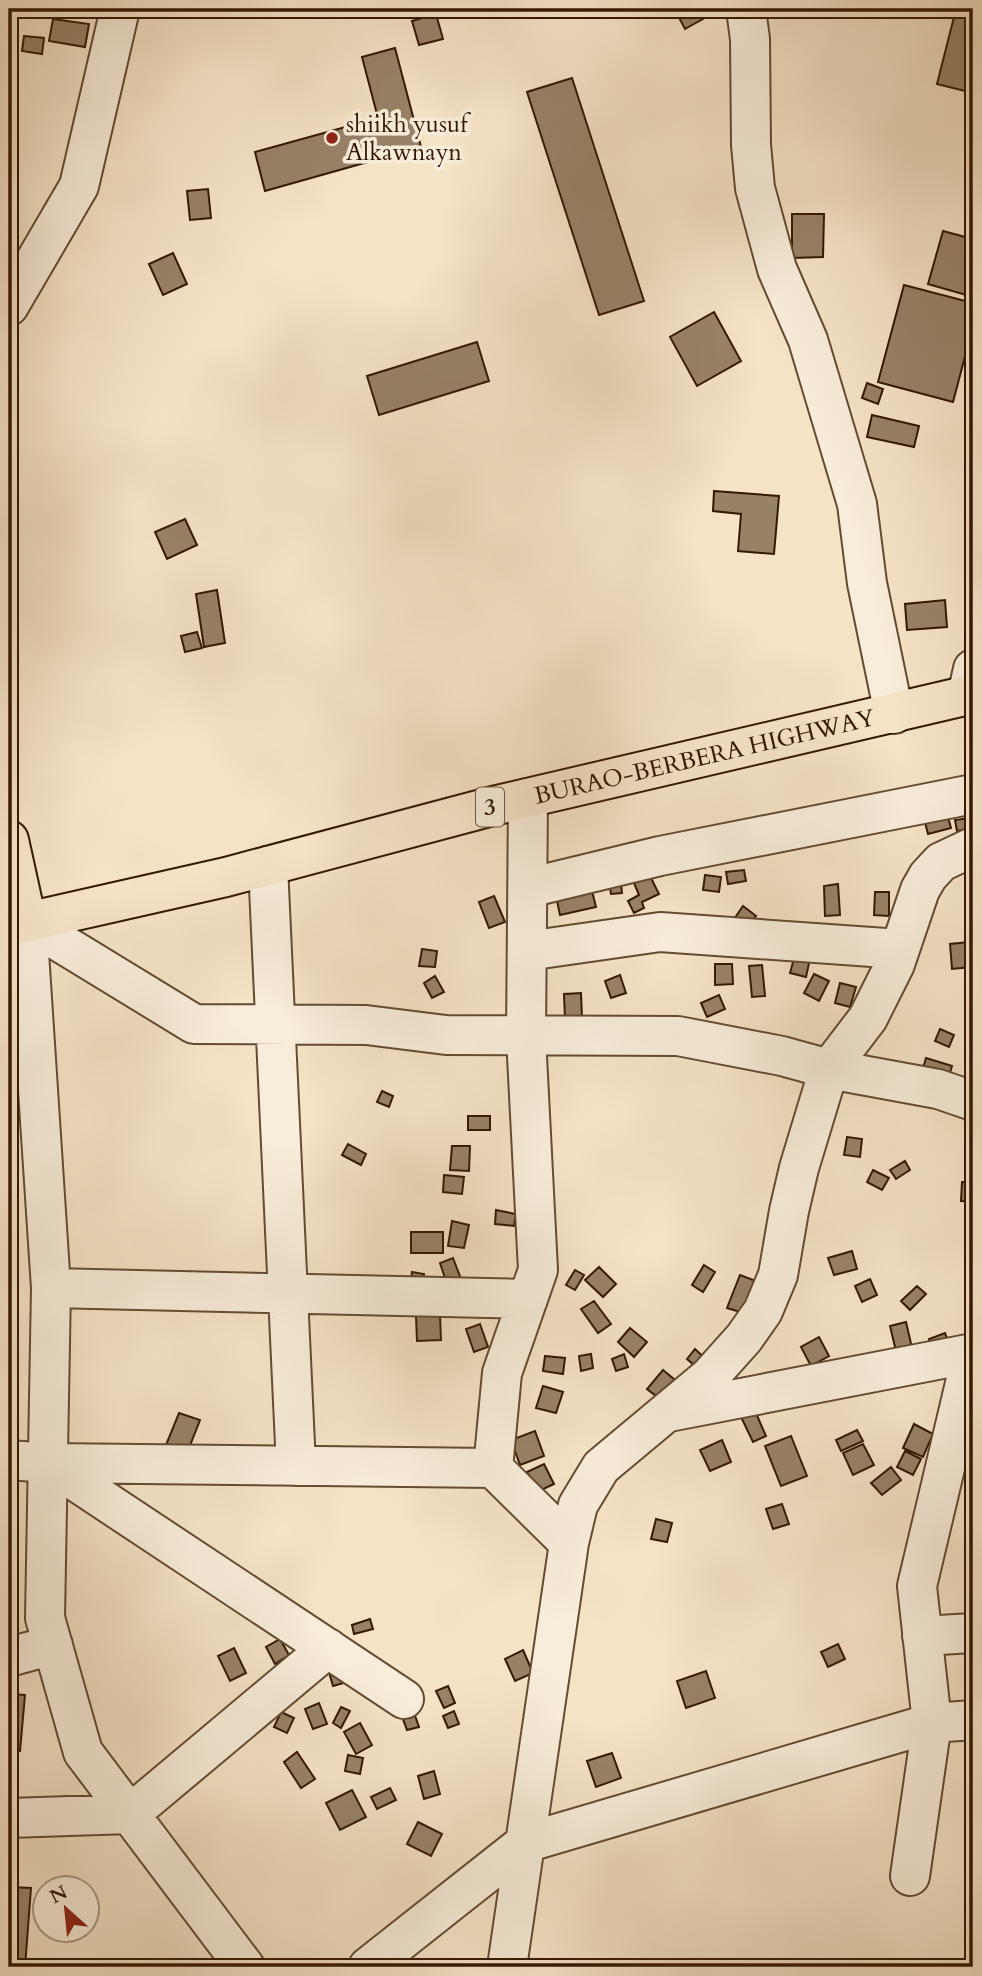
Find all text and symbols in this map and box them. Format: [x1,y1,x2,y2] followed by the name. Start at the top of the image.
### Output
[346,108,471,169] place label: shiikh yusuf Alkawnayn
[324,130,340,146] marker: shiikh yusuf Alkawnayn
[531,701,878,812] street label: BURAO-BERBERA HIGHWAY
[476,788,504,827] road number: 3
[32,1874,102,1944] north arrow
[45,1879,72,1910] text: N

